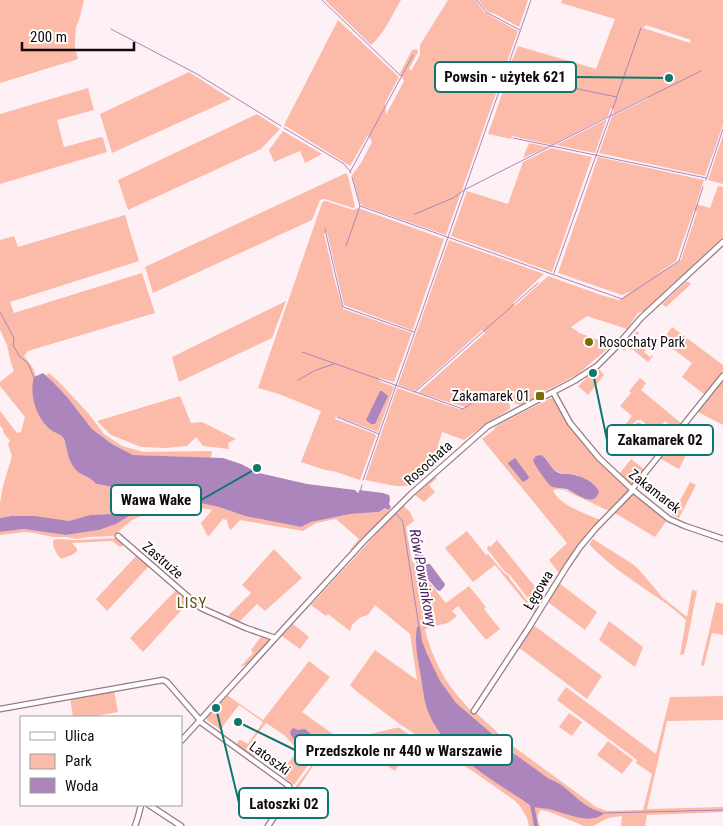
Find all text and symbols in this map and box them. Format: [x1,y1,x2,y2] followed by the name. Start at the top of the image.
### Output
[22,20,135,52] scale bar
[30,28,67,46] text: 200 m
[435,62,576,92] callout: Powsin - użytek 621
[444,68,566,86] text: Powsin - użytek 621
[599,334,686,350] place label: Rosochaty Park
[583,336,595,348] marker: Rosochaty Park
[452,388,530,404] place label: Zakamarek 01
[534,390,546,402] marker: Zakamarek 01
[607,425,713,455] callout: Zakamarek 02
[617,431,703,449] text: Zakamarek 02
[401,437,455,489] street label: Rosochata
[626,466,685,517] street label: Zakamarek
[111,485,201,515] callout: Wawa Wake
[121,491,191,509] text: Wawa Wake
[406,528,441,629] water label: Rów Powsinkowy
[140,538,187,582] street label: Zastruże
[520,567,556,613] street label: Łęgowa
[177,594,207,612] district label: LISY
[20,716,182,806] legend
[65,727,94,745] text: Ulica
[295,735,512,765] callout: Przedszkole nr 440 w Warszawie
[247,738,293,778] street label: Latoszki
[306,742,502,760] text: Przedszkole nr 440 w Warszawie
[65,752,92,770] text: Park
[65,777,98,795] text: Woda
[239,788,328,818] callout: Latoszki 02
[249,795,319,813] text: Latoszki 02

